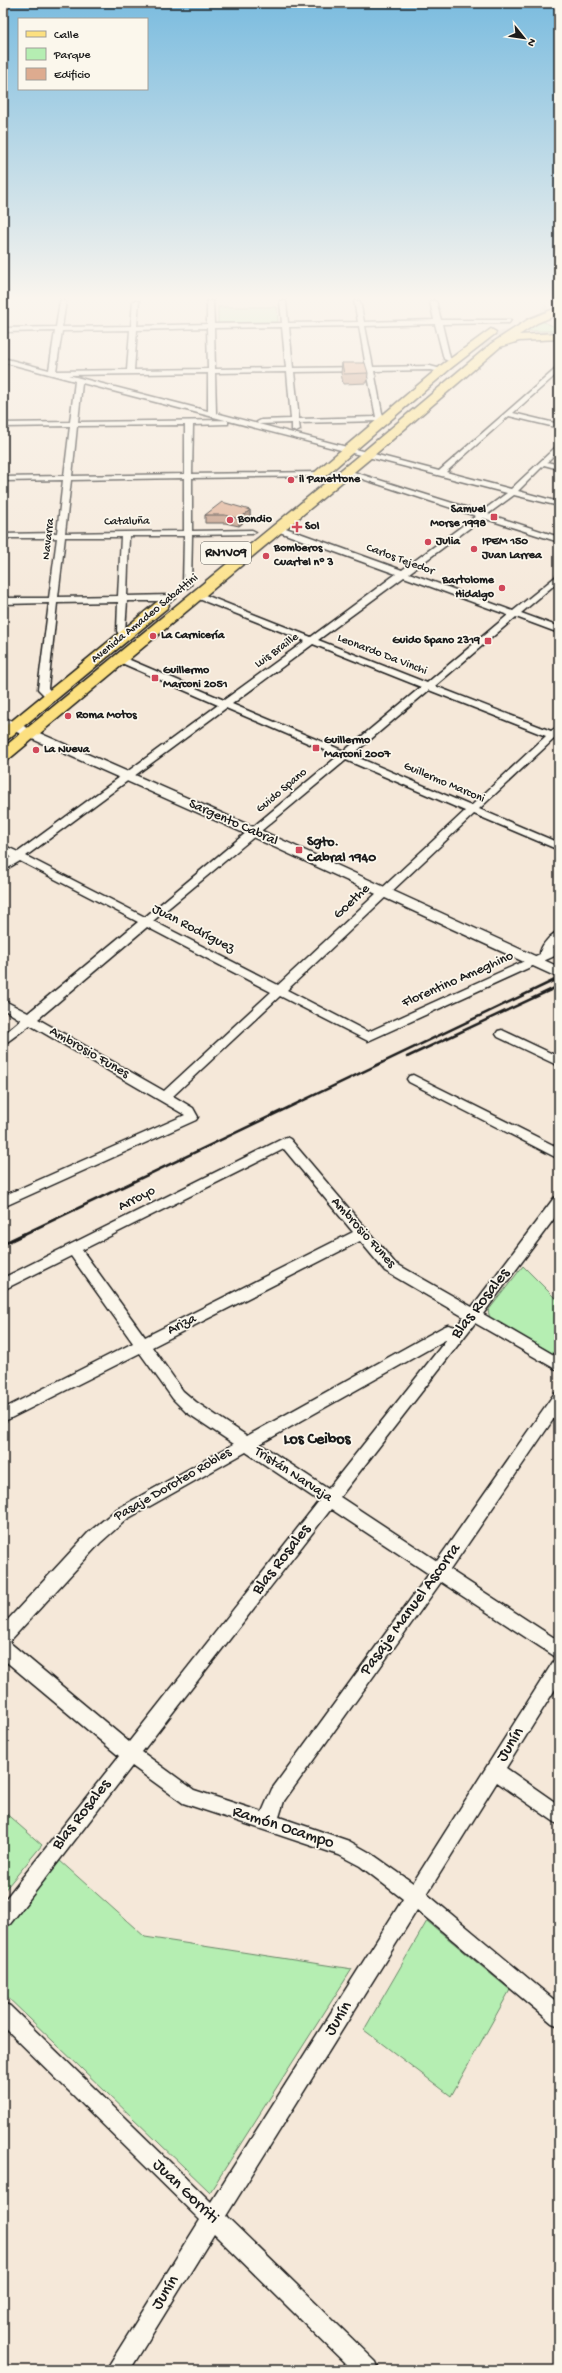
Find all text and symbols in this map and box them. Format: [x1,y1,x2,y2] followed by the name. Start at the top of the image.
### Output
[18,18,148,90] legend
[504,18,544,58] north arrow
[54,29,79,43] text: Calle
[524,36,538,48] text: N
[53,49,91,63] text: Parque
[54,69,90,83] text: Edificio
[299,473,361,487] place label: il Panettone
[286,475,296,485] marker: il Panettone
[430,503,486,531] place label: Samuel Morse 1998
[489,512,499,522] marker: Samuel Morse 1998
[237,513,273,527] place label: Bondio
[104,515,150,529] street label: Cataluña
[225,515,235,525] marker: Bondio
[40,517,58,560] street label: Navarra
[305,520,320,534] place label: Sol
[292,522,302,532] marker: Sol
[435,535,461,549] place label: Julia
[481,535,543,563] place label: IPEM 150 Juan Larrea
[423,537,433,547] marker: Julia
[364,541,438,579] street label: Carlos Tejedor
[201,542,251,564] road number: RN1V09
[273,542,334,570] place label: Bomberos Cuartel nº 3
[469,544,479,554] marker: IPEM 150 Juan Larrea
[261,551,271,561] marker: Bomberos Cuartel nº 3
[89,571,202,667] street label: Avenida Amadeo Sabattini
[441,574,495,602] place label: Bartolome Hidalgo
[497,583,507,593] marker: Bartolome Hidalgo
[161,629,226,643] place label: La Carnicería
[252,630,302,672] street label: Luis Braille
[148,631,158,641] marker: La Carnicería
[335,631,429,679] street label: Leonardo Da Vinchi
[392,634,481,648] place label: Guido Spano 2319
[483,636,493,646] marker: Guido Spano 2319
[163,664,228,692] place label: Guillermo Marconi 2051
[150,673,160,683] marker: Guillermo Marconi 2051
[75,709,137,723] place label: Roma Motos
[63,711,73,721] marker: Roma Motos
[324,734,391,762] place label: Guillermo Marconi 2007
[44,743,91,757] place label: La Nueva
[311,743,321,753] marker: Guillermo Marconi 2007
[31,745,41,755] marker: La Nueva
[401,760,487,807] street label: Guillermo Marconi
[254,766,310,816] street label: Guido Spano
[186,796,280,850] street label: Sargento Cabral
[306,834,376,867] place label: Sgto. Cabral 1940
[294,845,304,855] marker: Sgto. Cabral 1940
[330,880,374,923] street label: Goethe
[149,901,238,957] street label: Juan Rodríguez
[399,948,516,1013] street label: Florentino Ameghino
[46,1023,133,1083] street label: Ambrosio Funes
[116,1182,158,1216] street label: Arroyo
[327,1194,400,1273] street label: Ambrosio Funes
[447,1264,515,1344] street label: Blas Rosales
[165,1310,200,1339] street label: Ariza
[284,1431,352,1450] district label: Los Ceibos
[250,1443,336,1507] street label: Tristán Narvaja
[110,1444,235,1526] street label: Pasaje Doroteo Robles
[248,1520,316,1600] street label: Blas Rosales
[356,1540,466,1681] street label: Pasaje Manuel Ascorra
[493,1724,529,1766] street label: Junín
[48,1775,116,1855] street label: Blas Rosales
[229,1802,337,1854] street label: Ramón Ocampo
[321,1998,357,2040] street label: Junín
[148,2155,222,2229] street label: Juan Gorriti
[148,2272,184,2314] street label: Junín

